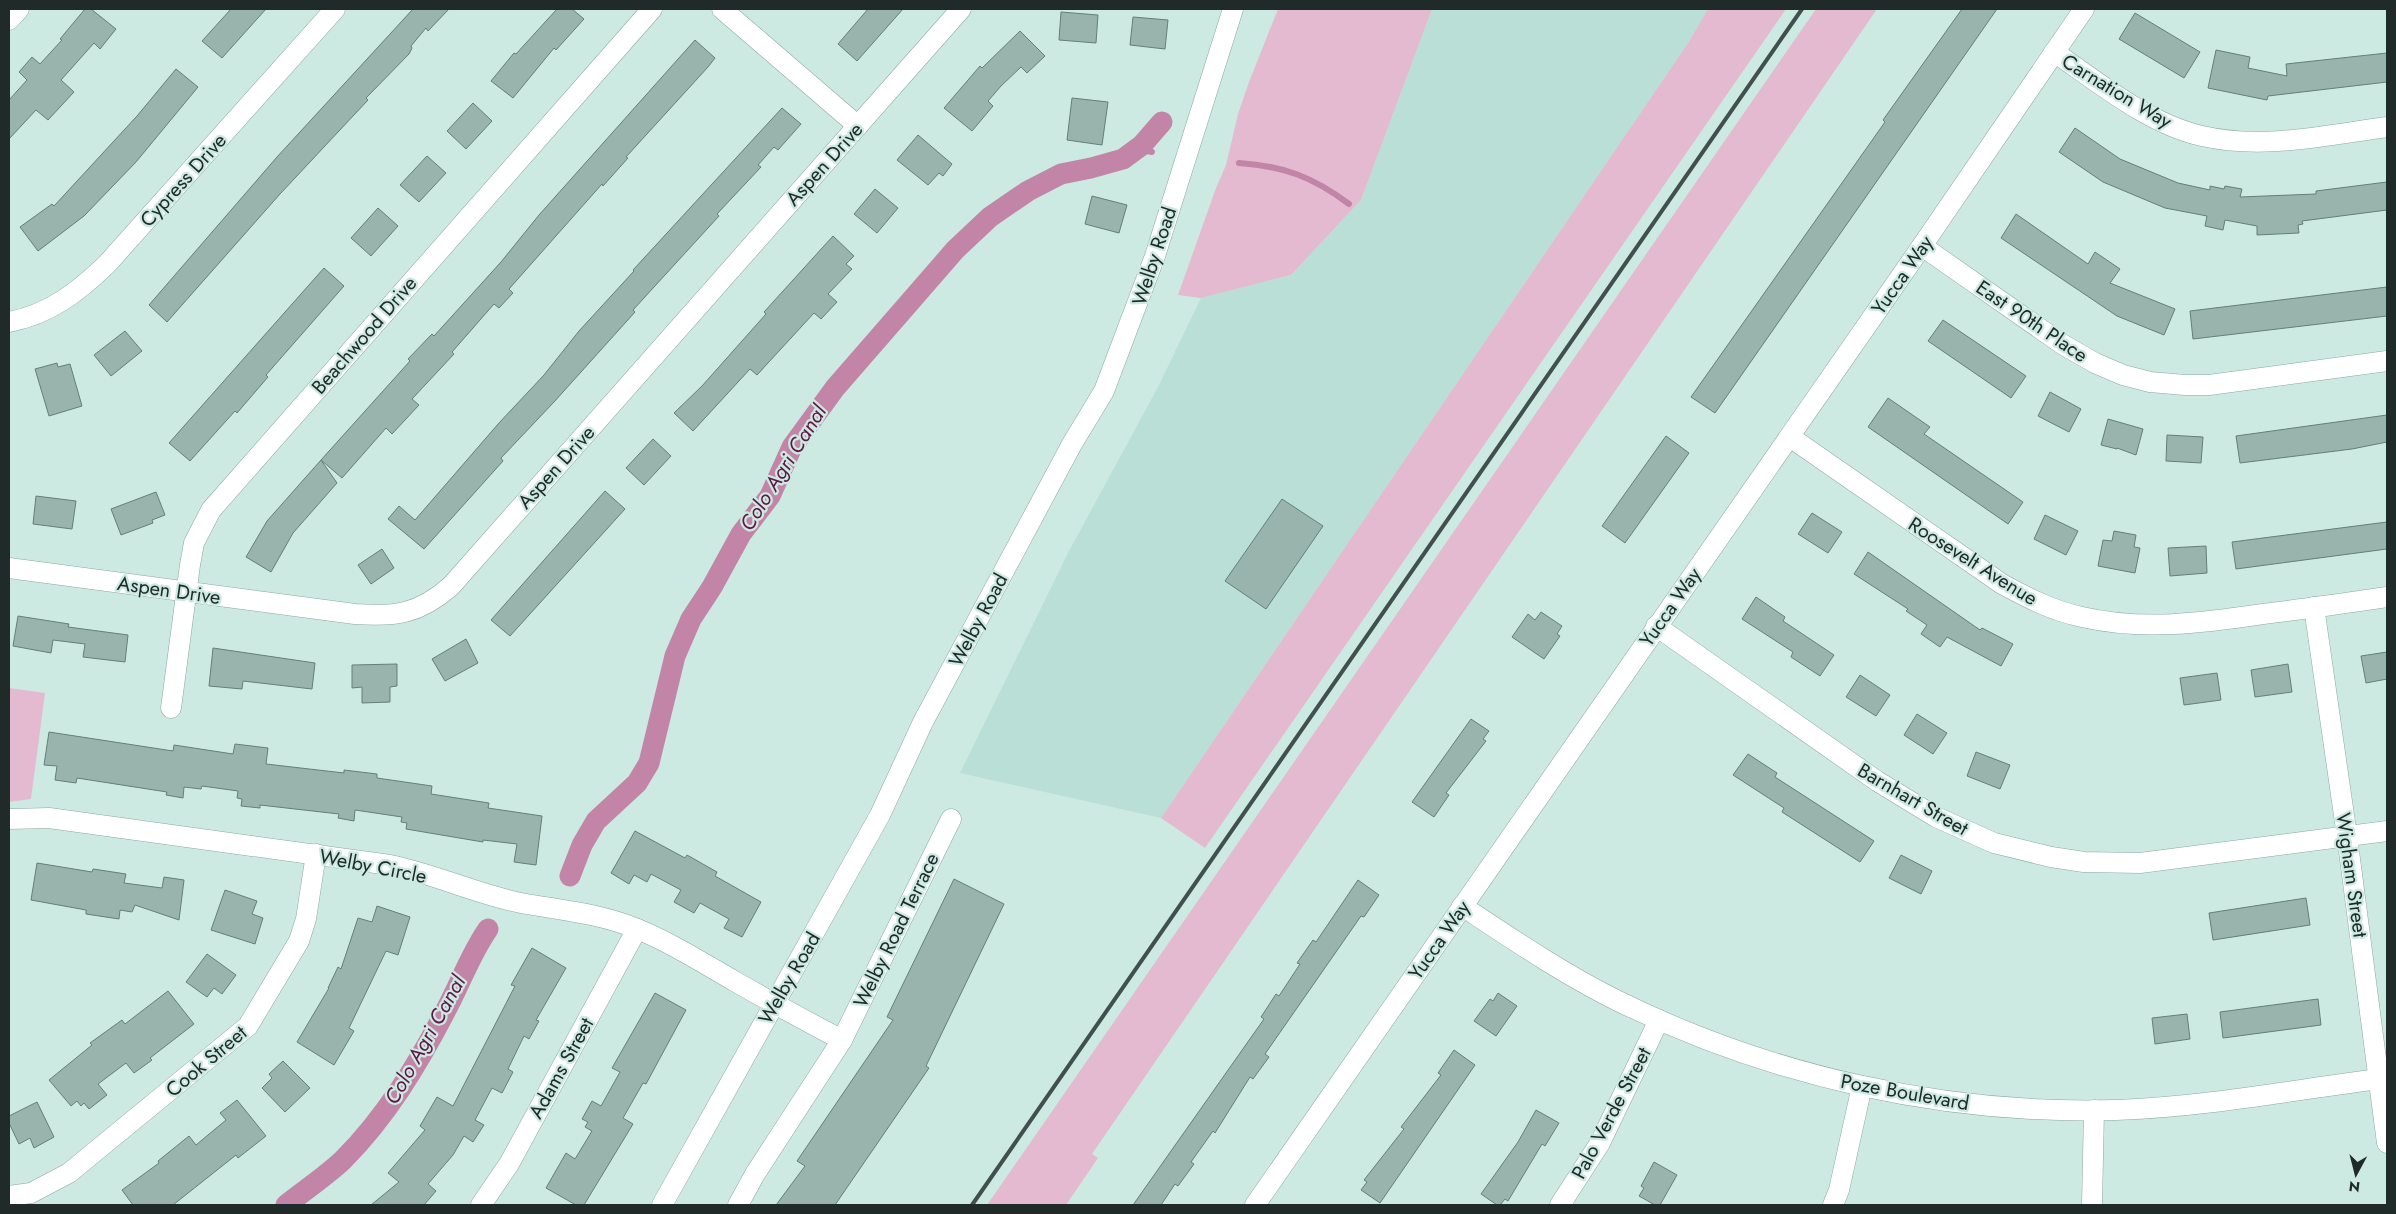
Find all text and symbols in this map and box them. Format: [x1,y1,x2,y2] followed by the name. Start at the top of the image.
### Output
[2056,47,2177,136] street label: Carnation Way
[779,116,870,213] street label: Aspen Drive
[133,127,233,234] street label: Cypress Drive
[1125,203,1184,309] street label: Welby Road
[1864,230,1940,321] street label: Yucca Way
[305,270,424,401] street label: Beachwood Drive
[1970,273,2093,370] street label: East 90th Place
[732,398,834,537] water label: Colo Agri Canal
[511,419,602,516] street label: Aspen Drive
[1902,510,2043,613] street label: Roosevelt Avenue
[1632,562,1708,653] street label: Yucca Way
[942,568,1015,672] street label: Welby Road
[115,569,222,612] street label: Aspen Drive
[1852,756,1974,843] street label: Barnhart Street
[2328,811,2375,940] street label: Wigham Street
[317,842,429,891] street label: Welby Circle
[846,848,947,1013] street label: Welby Road Terrace
[1401,895,1477,986] street label: Yucca Way
[751,927,828,1030] street label: Welby Road
[377,969,474,1110] water label: Colo Agri Canal
[522,1012,601,1124] street label: Adams Street
[159,1019,253,1104] street label: Cook Street
[1564,1042,1659,1184] street label: Palo Verde Street
[1838,1067,1971,1118] street label: Poze Boulevard
[2331,1149,2381,1199] north arrow
[2348,1176,2361,1198] text: N

